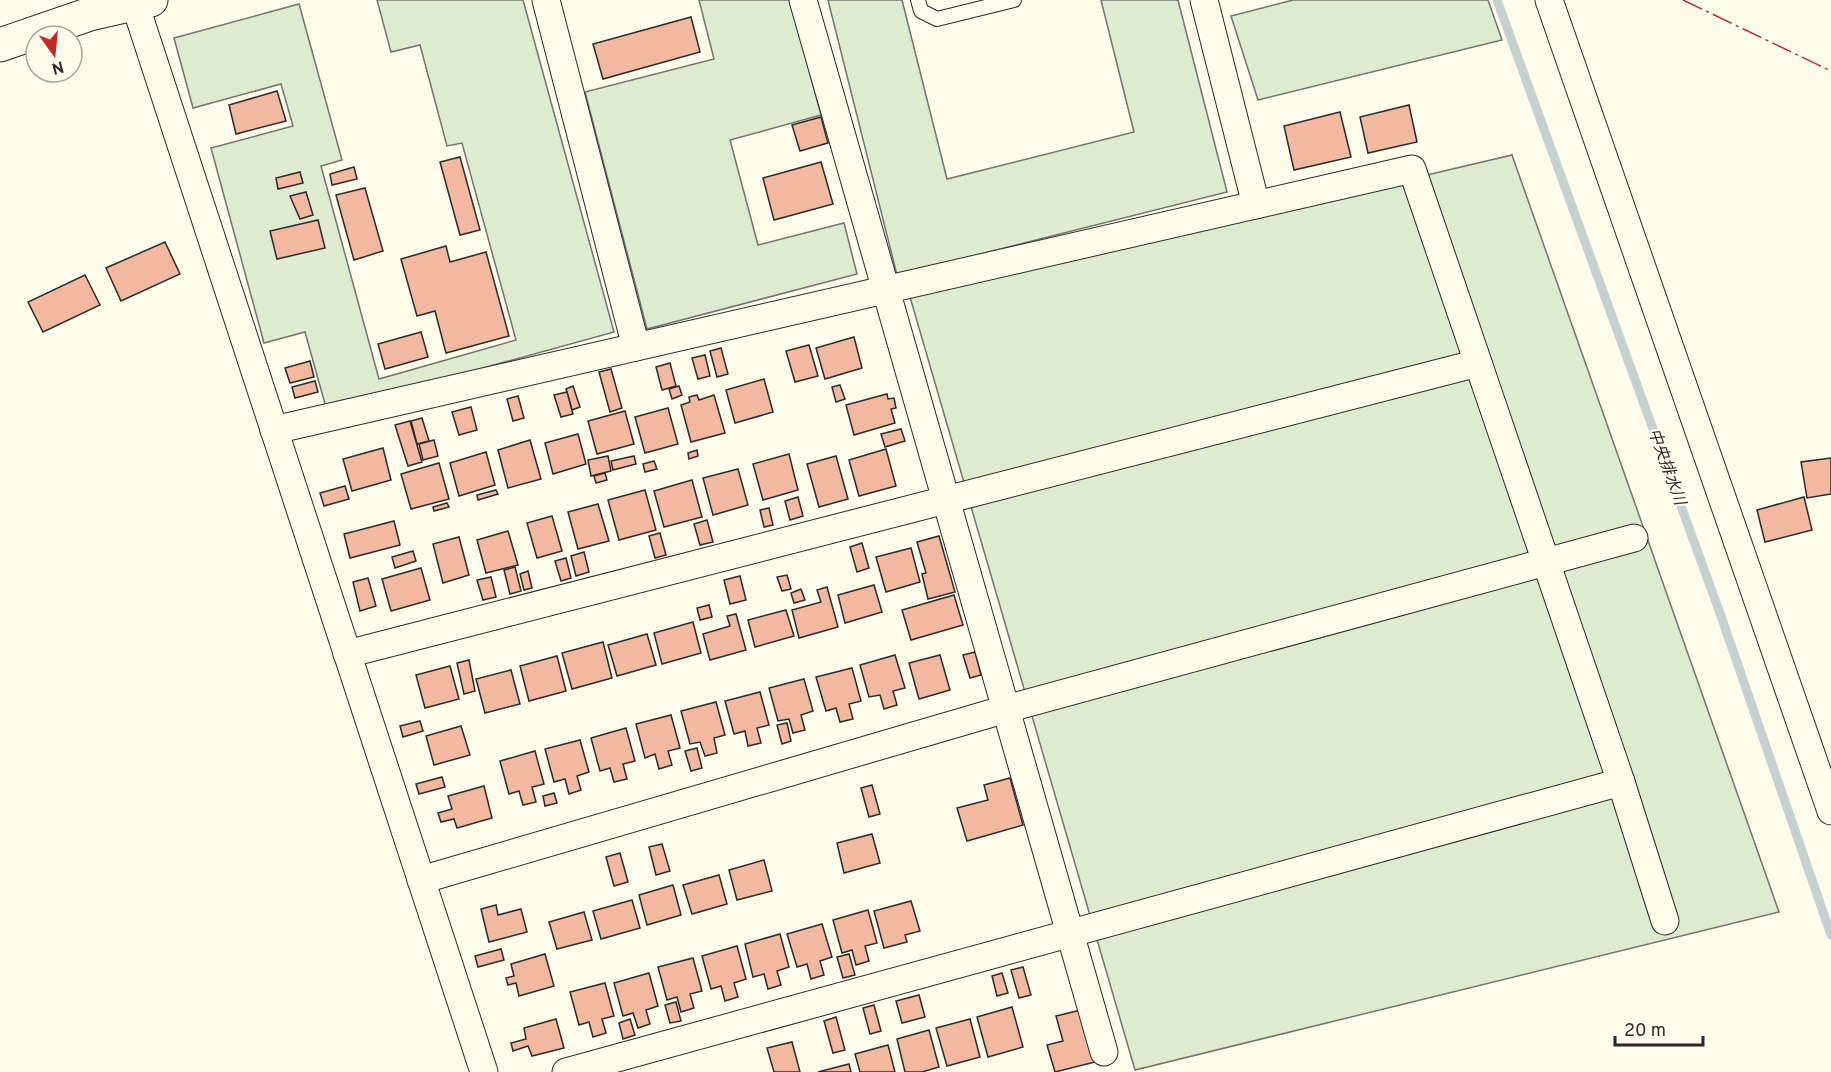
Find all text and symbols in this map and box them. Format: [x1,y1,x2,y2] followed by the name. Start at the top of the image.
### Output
[24,24,84,84] north arrow
[49,55,66,78] text: N
[1643,426,1690,510] water label: 中央排水川
[1615,1009,1704,1047] scale bar
[1624,1020,1666,1043] text: 20 m

